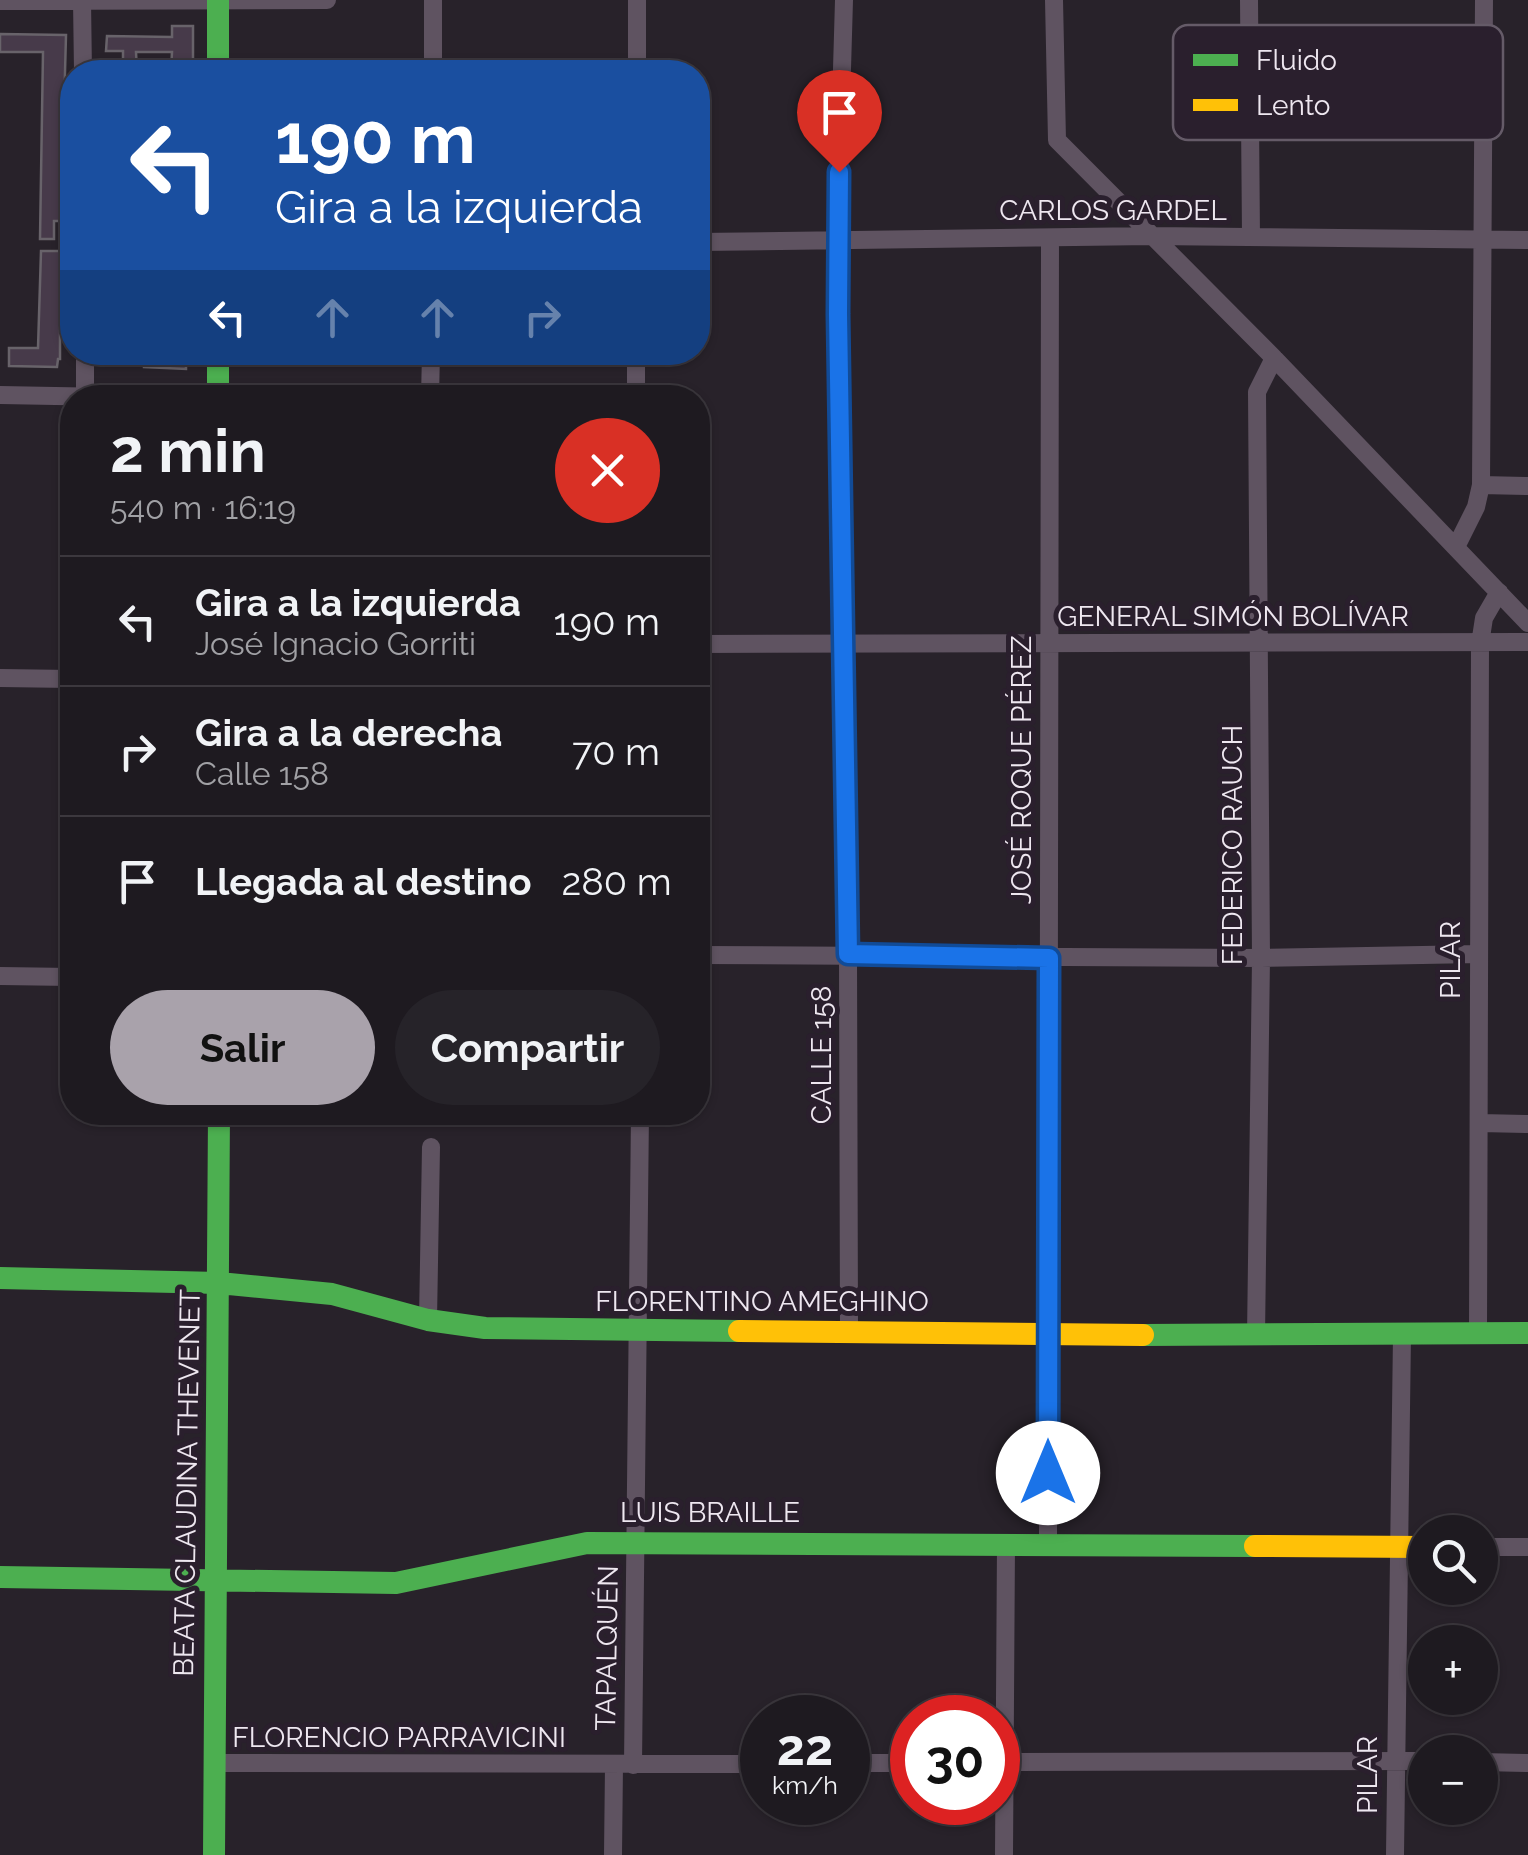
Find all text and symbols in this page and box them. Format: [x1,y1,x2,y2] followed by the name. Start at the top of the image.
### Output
[1173,25,1503,140] legend
[1256,44,1337,77] text: Fluido
[797,70,882,173] pin
[812,85,867,140] icon: arrive
[1256,89,1330,122] text: Lento
[275,97,476,179] text: 190 m
[110,100,240,230] icon: left
[275,181,643,234] text: Gira a la izquierda
[999,194,1227,227] street label: CARLOS GARDEL
[200,290,255,345] icon: left
[305,290,360,345] icon: ahead
[410,290,465,345] icon: ahead
[515,290,570,345] icon: right
[110,416,266,486] text: 2 min
[555,418,660,523] button: close
[110,489,296,526] text: 540 m · 16:19
[195,580,521,625] text: Gira a la izquierda
[110,594,165,649] icon: left
[554,599,660,644] text: 190 m
[1057,600,1409,633] street label: GENERAL SIMÓN BOLÍVAR
[195,625,476,662] text: José Ignacio Gorriti
[1005,636,1038,904] street label: JOSÉ ROQUE PÉREZ
[195,710,502,755] text: Gira a la derecha
[110,724,165,779] icon: right
[1216,725,1249,965] street label: FEDERICO RAUCH
[572,729,660,774] text: 70 m
[195,755,329,792] text: Calle 158
[110,854,165,909] icon: arrive
[195,859,532,904] text: Llegada al destino
[562,859,672,904] text: 280 m
[1434,921,1467,999] street label: PILAR
[805,986,838,1124] street label: CALLE 158
[110,990,375,1105] button: Salir
[395,990,660,1105] button: Compartir
[595,1285,929,1318] street label: FLORENTINO AMEGHINO
[167,1289,207,1677] street label: BEATA CLAUDINA THEVENET
[996,1421,1100,1525] position arrow
[620,1496,800,1529] street label: LUIS BRAILLE
[1408,1515,1498,1825] map controls
[1408,1515,1498,1605] button: search
[589,1565,625,1731] street label: TAPALQUÉN
[1408,1625,1498,1715] button: +
[890,1695,1020,1825] speed limit sign: 30
[777,1718,833,1777] text: 22
[232,1721,566,1754] street label: FLORENCIO PARRAVICINI
[1408,1735,1498,1825] button: −
[1351,1736,1384,1814] street label: PILAR
[772,1770,838,1800] text: km/h

